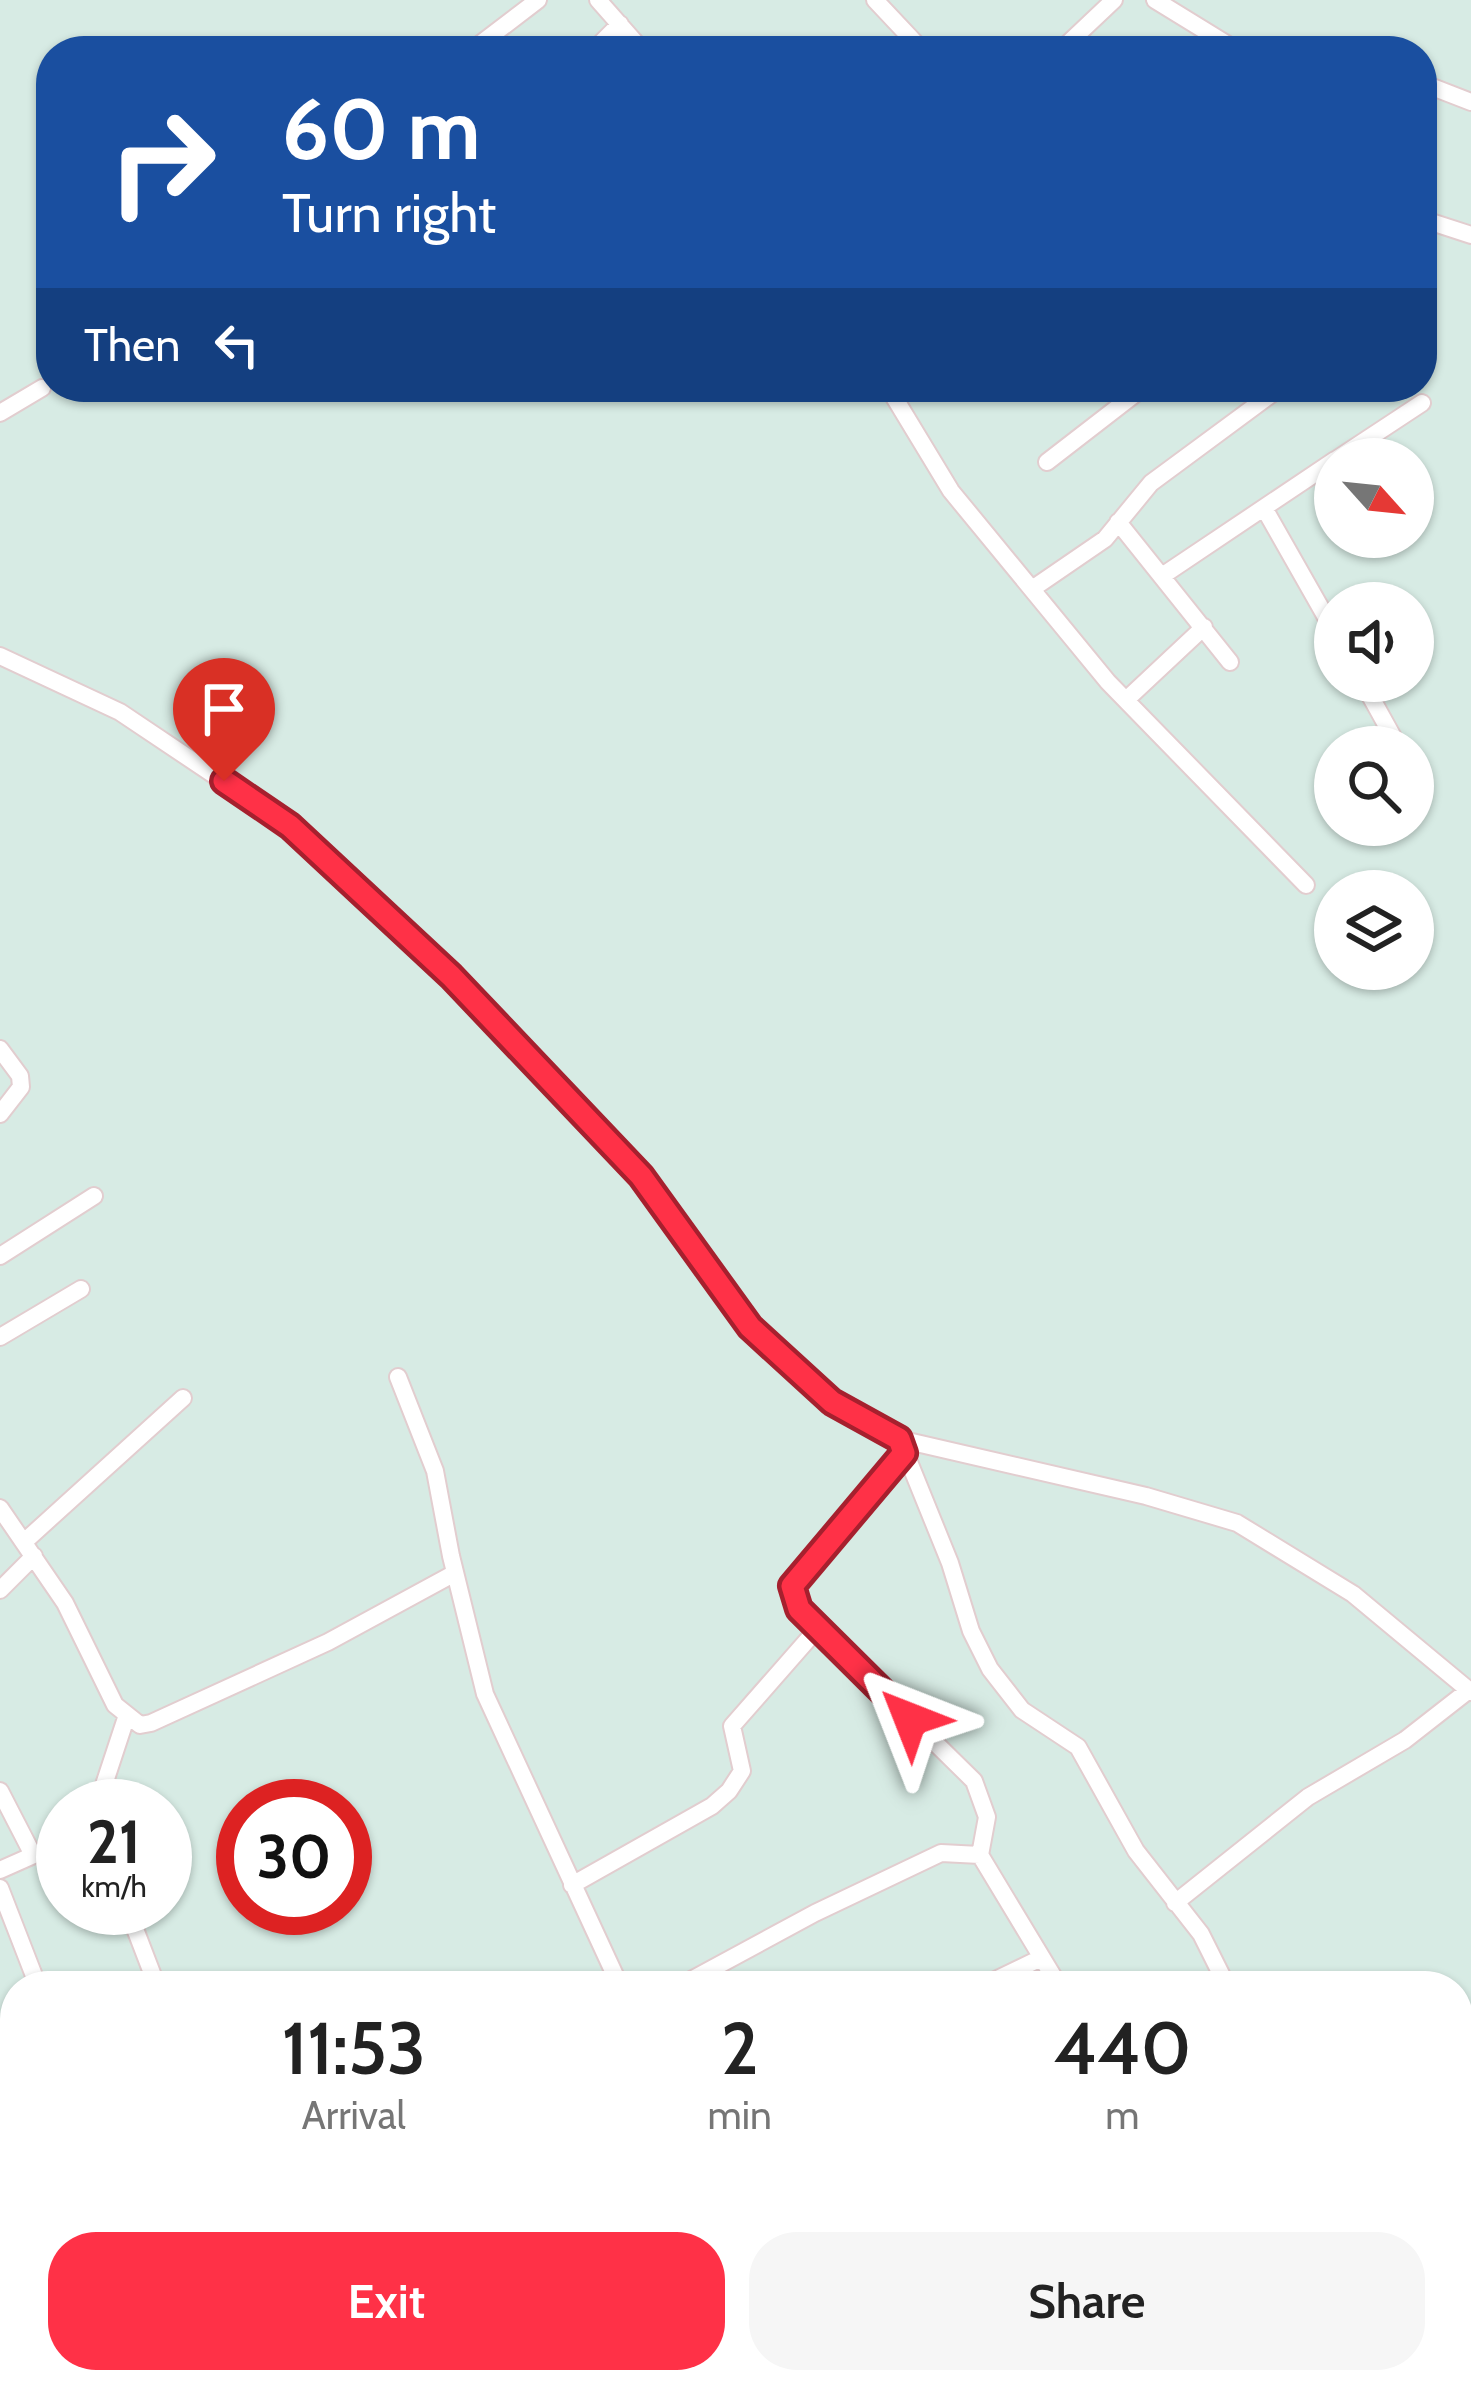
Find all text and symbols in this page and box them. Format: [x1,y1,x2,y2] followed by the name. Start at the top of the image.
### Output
[282,78,480,180] text: 60 m
[84,84,240,240] icon: right
[282,180,496,246] text: Turn right
[204,312,270,378] icon: left
[84,318,180,372] text: Then
[1314,438,1434,558] north arrow
[1314,438,1434,990] map controls
[1314,582,1434,702] button: sound
[173,658,275,781] pin
[191,676,257,742] icon: arrive
[1314,726,1434,846] button: search
[1314,870,1434,990] button: layers
[847,1656,973,1782] position arrow
[216,1779,372,1935] speed limit sign: 30
[87,1805,141,1878] text: 21
[81,1868,147,1905] text: km/h
[282,2005,426,2092] text: 11:53
[721,2005,759,2092] text: 2
[1054,2005,1191,2092] text: 440
[302,2091,406,2139] text: Arrival
[708,2091,772,2139] text: min
[1105,2091,1140,2139] text: m
[48,2232,725,2370] button: Exit
[749,2232,1425,2370] button: Share

